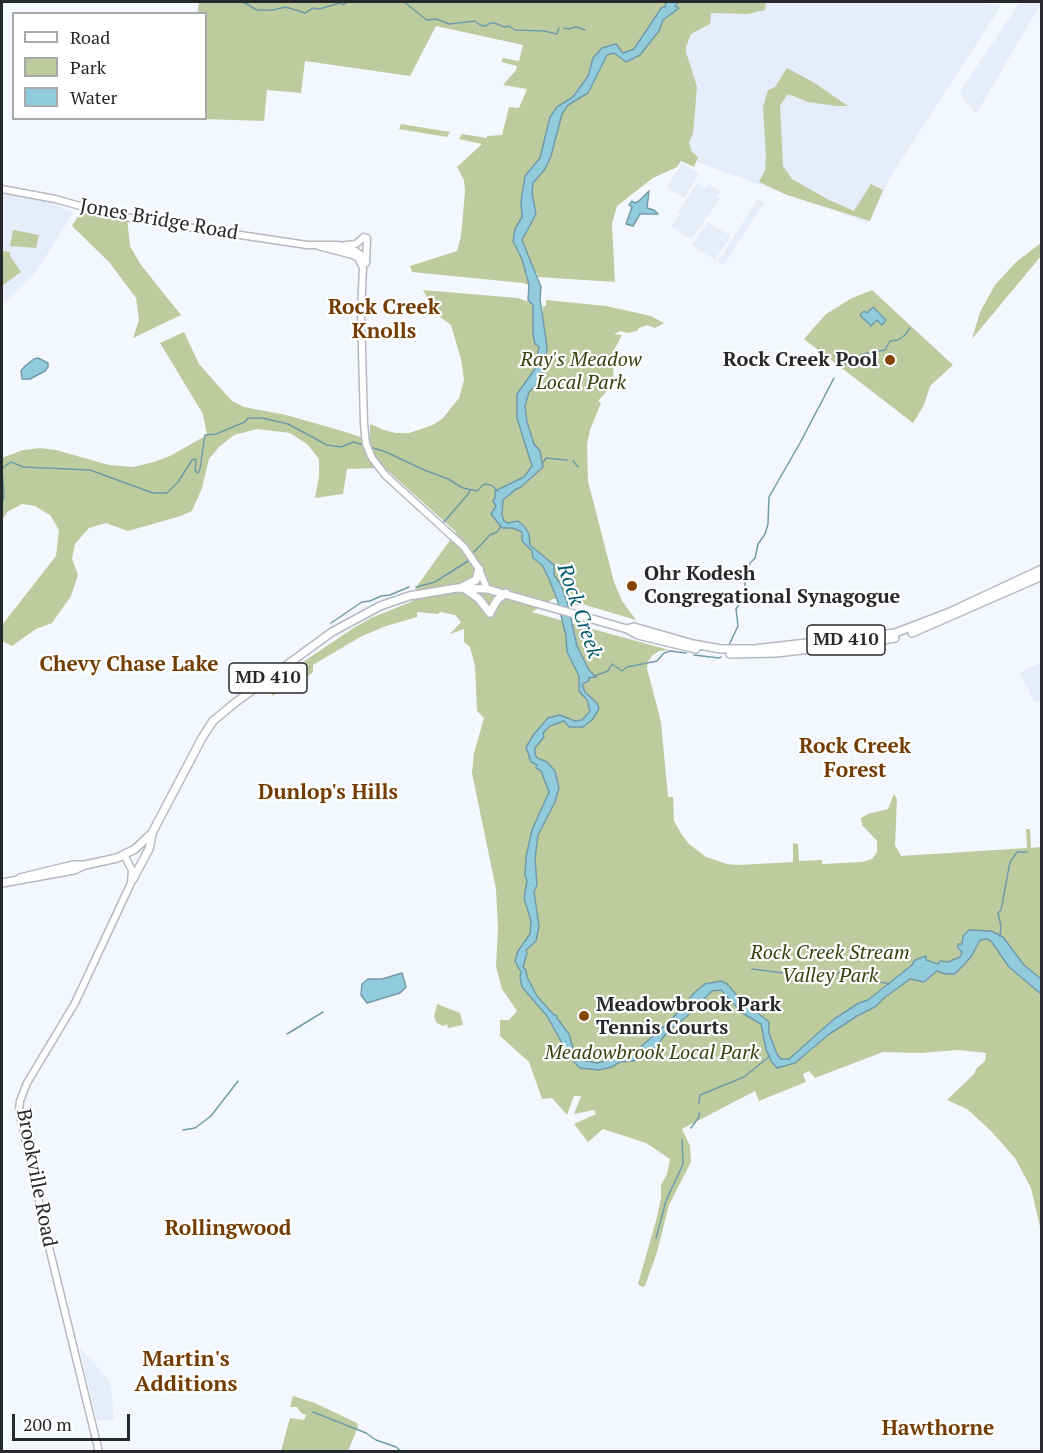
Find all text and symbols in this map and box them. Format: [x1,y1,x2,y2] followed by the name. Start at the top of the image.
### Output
[12,12,207,120] legend
[70,25,110,49] text: Road
[70,55,106,79] text: Park
[70,85,117,109] text: Water
[78,194,240,246] street label: Jones Bridge Road
[328,295,440,345] district label: Rock Creek Knolls
[520,348,642,395] park label: Ray's Meadow Local Park
[723,348,878,372] place label: Rock Creek Pool
[883,353,897,367] marker: Rock Creek Pool
[551,560,607,662] water label: Rock Creek
[644,562,900,609] place label: Ohr Kodesh Congregational Synagogue
[625,579,639,593] marker: Ohr Kodesh Congregational Synagogue
[807,625,885,655] road number: MD 410
[39,652,219,678] district label: Chevy Chase Lake
[229,663,307,693] road number: MD 410
[799,734,911,784] district label: Rock Creek Forest
[258,780,398,806] district label: Dunlop's Hills
[750,941,910,988] park label: Rock Creek Stream Valley Park
[596,993,781,1040] place label: Meadowbrook Park Tennis Courts
[577,1009,591,1023] marker: Meadowbrook Park Tennis Courts
[545,1041,759,1065] park label: Meadowbrook Local Park
[11,1107,61,1249] street label: Brookville Road
[165,1216,291,1242] district label: Rollingwood
[135,1347,237,1398] district label: Martin's Additions
[15,1402,134,1440] scale bar
[23,1412,72,1436] text: 200 m
[882,1416,994,1442] district label: Hawthorne

